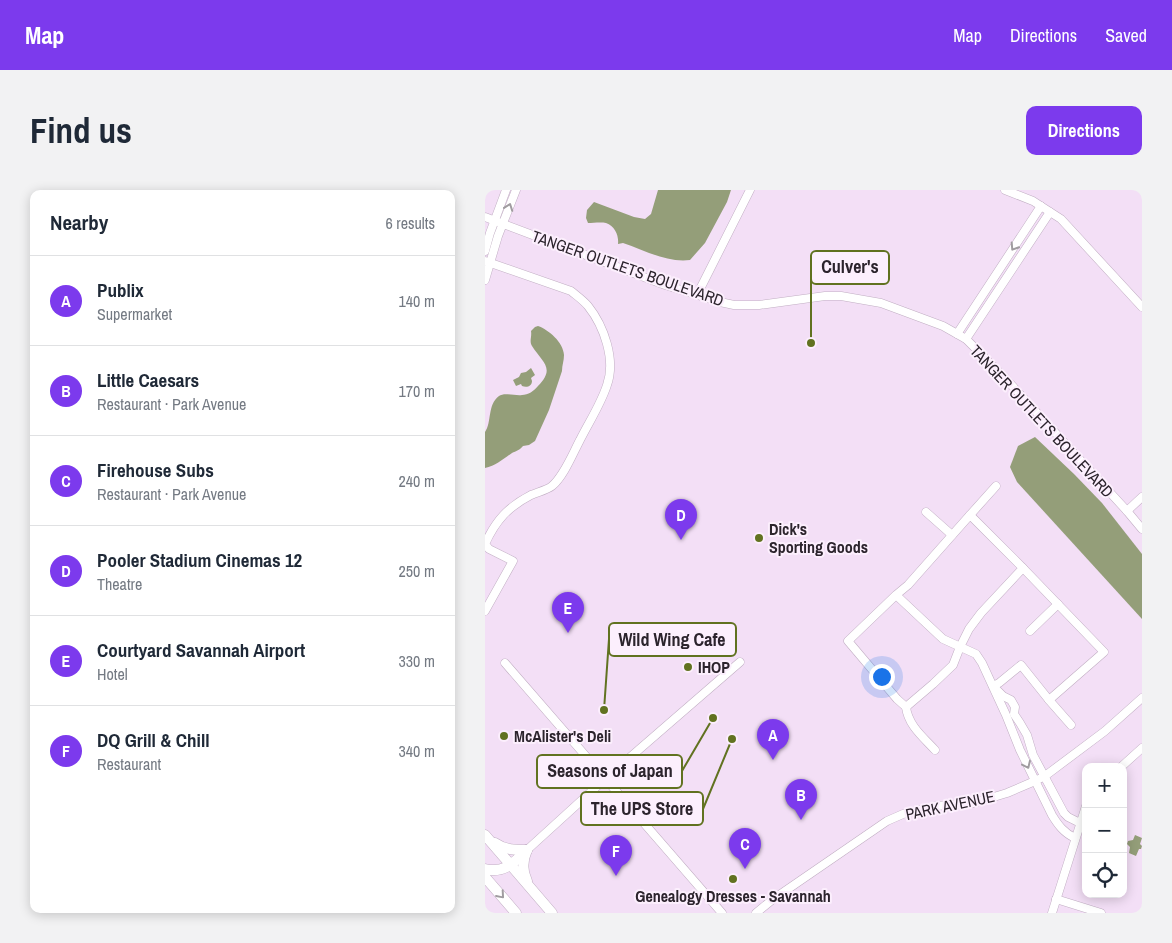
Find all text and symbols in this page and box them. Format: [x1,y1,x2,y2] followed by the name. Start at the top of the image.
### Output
[25,19,64,51] text: Map
[953,23,982,48] text: Map
[1010,23,1077,48] text: Directions
[1105,23,1147,48] text: Saved
[1026,106,1142,155] button: Directions
[30,107,132,154] text: Find us
[503,203,514,212] one-way arrow
[50,208,108,237] text: Nearby
[385,212,435,234] text: 6 results
[529,225,727,311] street label: TANGER OUTLETS BOULEVARD
[1011,241,1020,251] one-way arrow
[811,251,889,284] callout: Culver's
[821,254,879,279] text: Culver's
[97,277,144,303] text: Publix
[61,290,71,312] text: A
[399,290,435,312] text: 140 m
[97,303,172,325] text: Supermarket
[965,340,1119,502] street label: TANGER OUTLETS BOULEVARD
[97,367,199,393] text: Little Caesars
[61,380,71,402] text: B
[399,380,435,402] text: 170 m
[97,393,246,415] text: Restaurant · Park Avenue
[97,457,214,483] text: Firehouse Subs
[61,470,71,492] text: C
[399,470,435,492] text: 240 m
[97,483,246,505] text: Restaurant · Park Avenue
[665,499,697,540] pin: D
[769,518,868,558] place label: Dick's Sporting Goods
[753,532,765,544] marker: Dick's Sporting Goods
[97,547,302,573] text: Pooler Stadium Cinemas 12
[61,560,71,582] text: D
[399,560,435,582] text: 250 m
[97,573,142,595] text: Theatre
[552,592,584,633] pin: E
[609,623,736,656] callout: Wild Wing Cafe
[618,627,726,652] text: Wild Wing Cafe
[97,637,305,663] text: Courtyard Savannah Airport
[62,650,70,672] text: E
[399,650,435,672] text: 330 m
[698,656,730,678] place label: IHOP
[682,661,694,673] marker: IHOP
[97,663,128,685] text: Hotel
[869,664,895,690] your location
[757,719,789,760] pin: A
[514,725,611,747] place label: McAlister's Deli
[97,727,210,753] text: DQ Grill & Chill
[498,730,510,742] marker: McAlister's Deli
[62,740,70,762] text: F
[399,740,435,762] text: 340 m
[97,753,161,775] text: Restaurant
[537,755,682,788] callout: Seasons of Japan
[547,758,673,783] text: Seasons of Japan
[1021,760,1032,769] one-way arrow
[1082,763,1127,898] map controls
[1082,763,1127,808] button: +
[785,779,817,820] pin: B
[903,785,997,825] street label: PARK AVENUE
[581,792,703,825] callout: The UPS Store
[591,796,693,821] text: The UPS Store
[1082,808,1127,853] button: −
[729,828,761,869] pin: C
[600,835,632,876] pin: F
[1082,853,1127,898] button: locate
[727,873,739,885] marker: Genealogy Dresses - Savannah
[635,885,831,907] place label: Genealogy Dresses - Savannah
[495,890,504,899] one-way arrow

